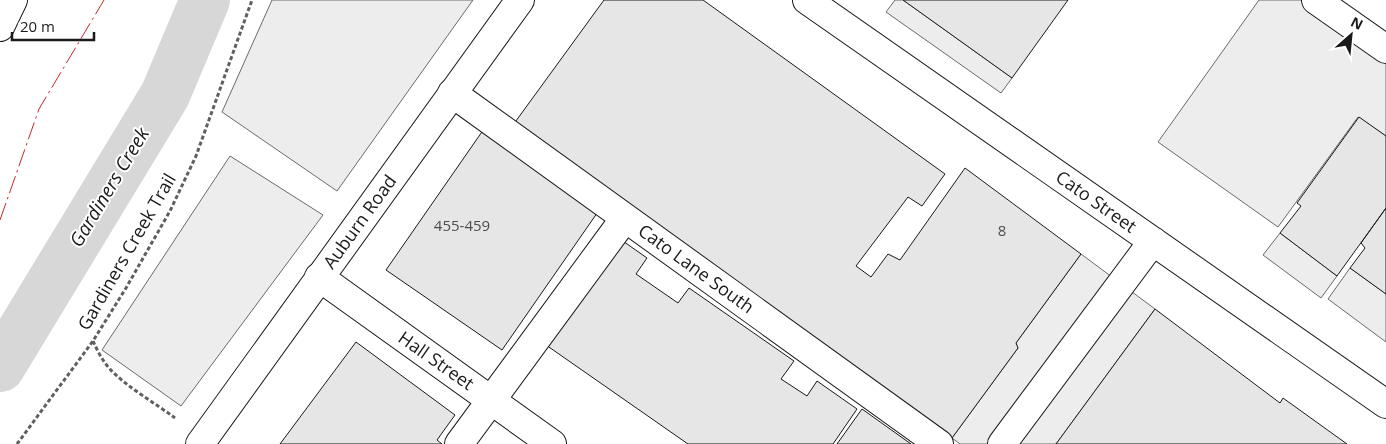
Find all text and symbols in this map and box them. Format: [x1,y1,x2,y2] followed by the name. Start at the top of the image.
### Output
[12,10,95,42] scale bar
[1326,10,1376,60] north arrow
[1348,12,1367,34] text: N
[20,16,55,36] text: 20 m
[63,122,155,252] water label: Gardiners Creek
[1051,165,1142,238] street label: Cato Street
[71,169,181,334] street label: Gardiners Creek Trail
[317,170,401,273] street label: Auburn Road
[434,215,490,235] house number: 455-459
[634,218,759,318] street label: Cato Lane South
[998,220,1006,240] house number: 8
[394,325,479,395] street label: Hall Street

